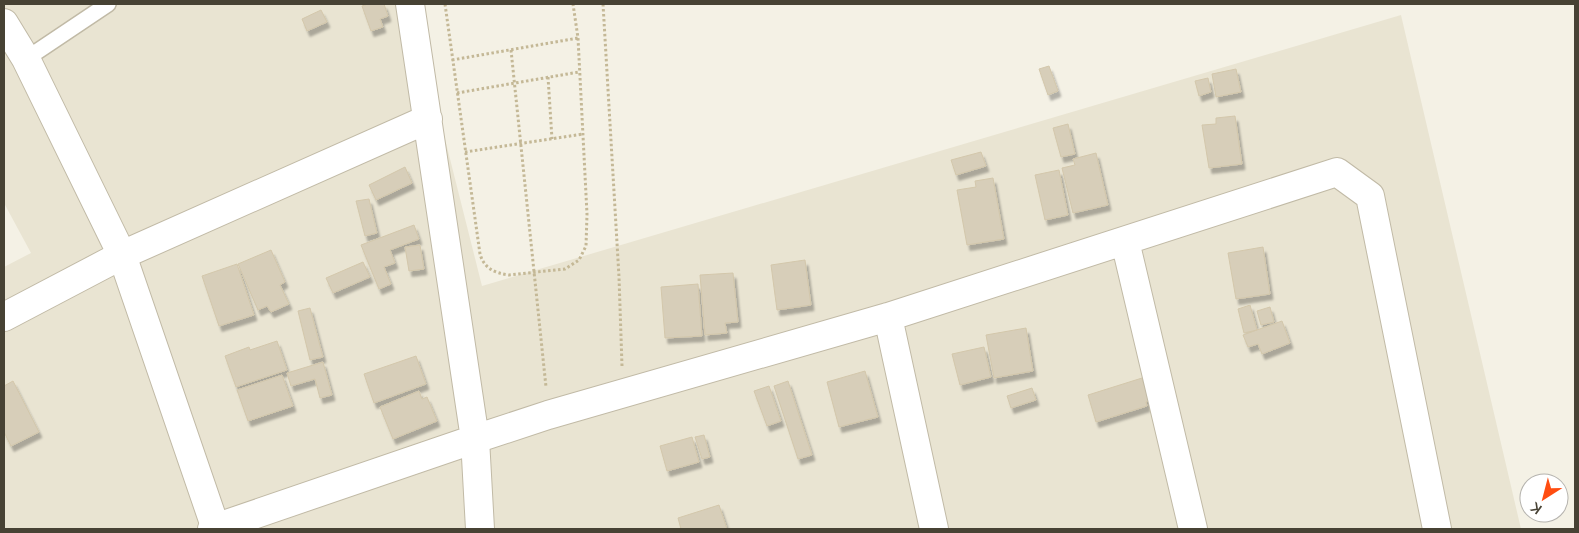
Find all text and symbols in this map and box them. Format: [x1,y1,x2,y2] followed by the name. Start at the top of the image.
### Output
[1519,473,1569,523] north arrow
[1527,497,1546,519] text: K

